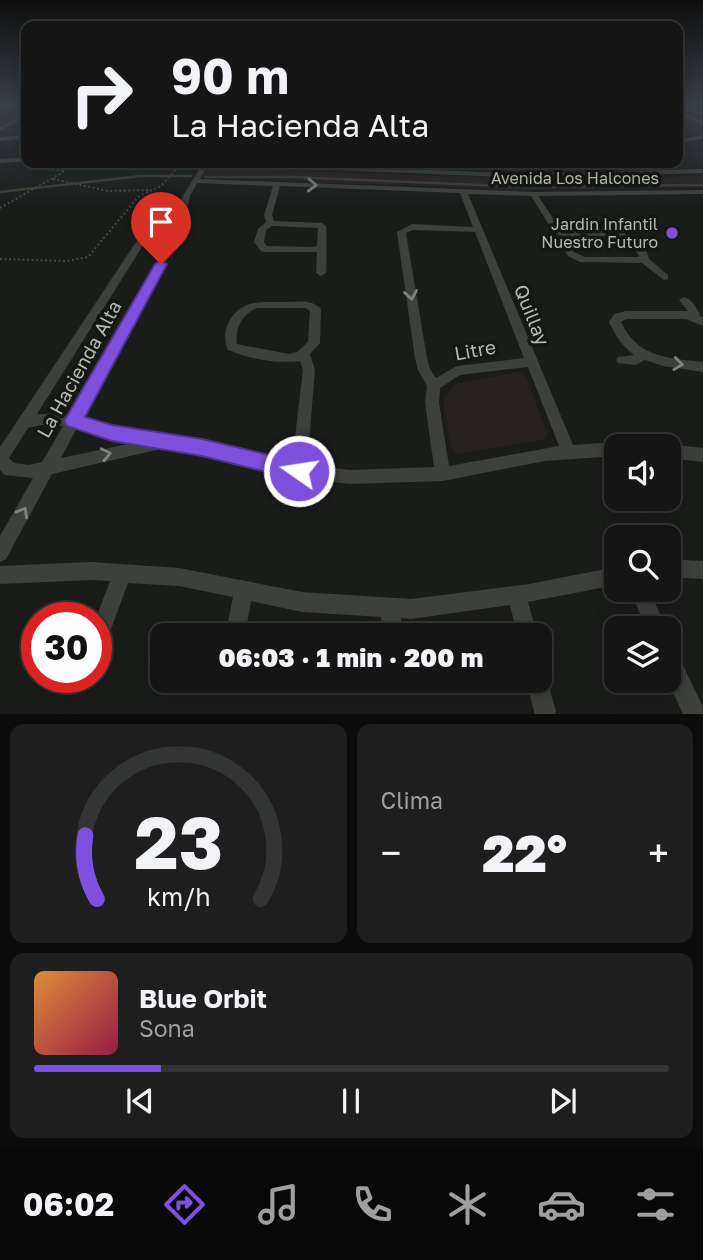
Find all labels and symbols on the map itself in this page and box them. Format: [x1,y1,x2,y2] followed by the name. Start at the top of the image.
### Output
[491,168,659,188] street label: Avenida Los Halcones
[307,178,318,193] one-way arrow
[131,192,191,264] pin
[541,214,658,252] place label: Jardin Infantil Nuestro Futuro
[664,225,680,241] marker: Jardin Infantil Nuestro Futuro
[510,281,555,349] street label: Quillay
[403,289,418,301] one-way arrow
[31,296,126,441] street label: La Hacienda Alta
[452,335,497,364] street label: Litre
[672,356,684,371] one-way arrow
[262,434,336,508] position arrow
[100,448,112,462] one-way arrow
[15,506,28,519] one-way arrow
[21,602,112,693] speed limit sign: 30

